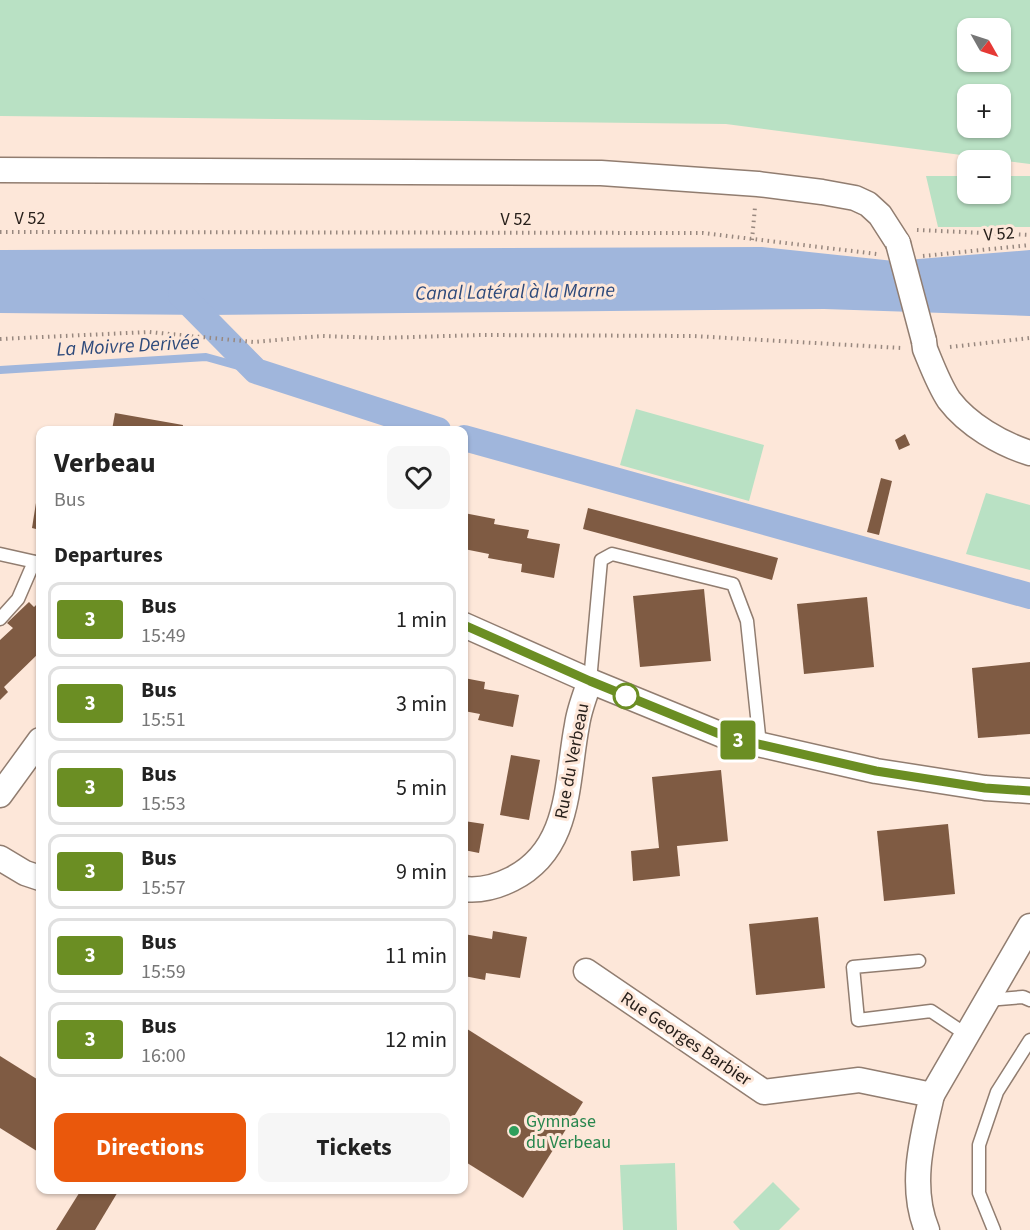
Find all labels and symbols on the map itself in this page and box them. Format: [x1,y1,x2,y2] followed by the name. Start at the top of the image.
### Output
[957,18,1011,72] north arrow
[15,206,45,231] street label: V 52
[501,207,531,232] street label: V 52
[983,220,1015,248] street label: V 52
[415,276,615,308] water label: Canal Latéral à la Marne
[56,328,200,364] water label: La Moivre Derivée
[613,683,639,709] unlabelled marker
[549,701,595,821] street label: Rue du Verbeau
[718,720,758,760] line badge: 3
[616,986,757,1092] street label: Rue Georges Barbier
[526,1109,611,1155] place label: Gymnase du Verbeau
[507,1124,521,1138] marker: Gymnase du Verbeau

